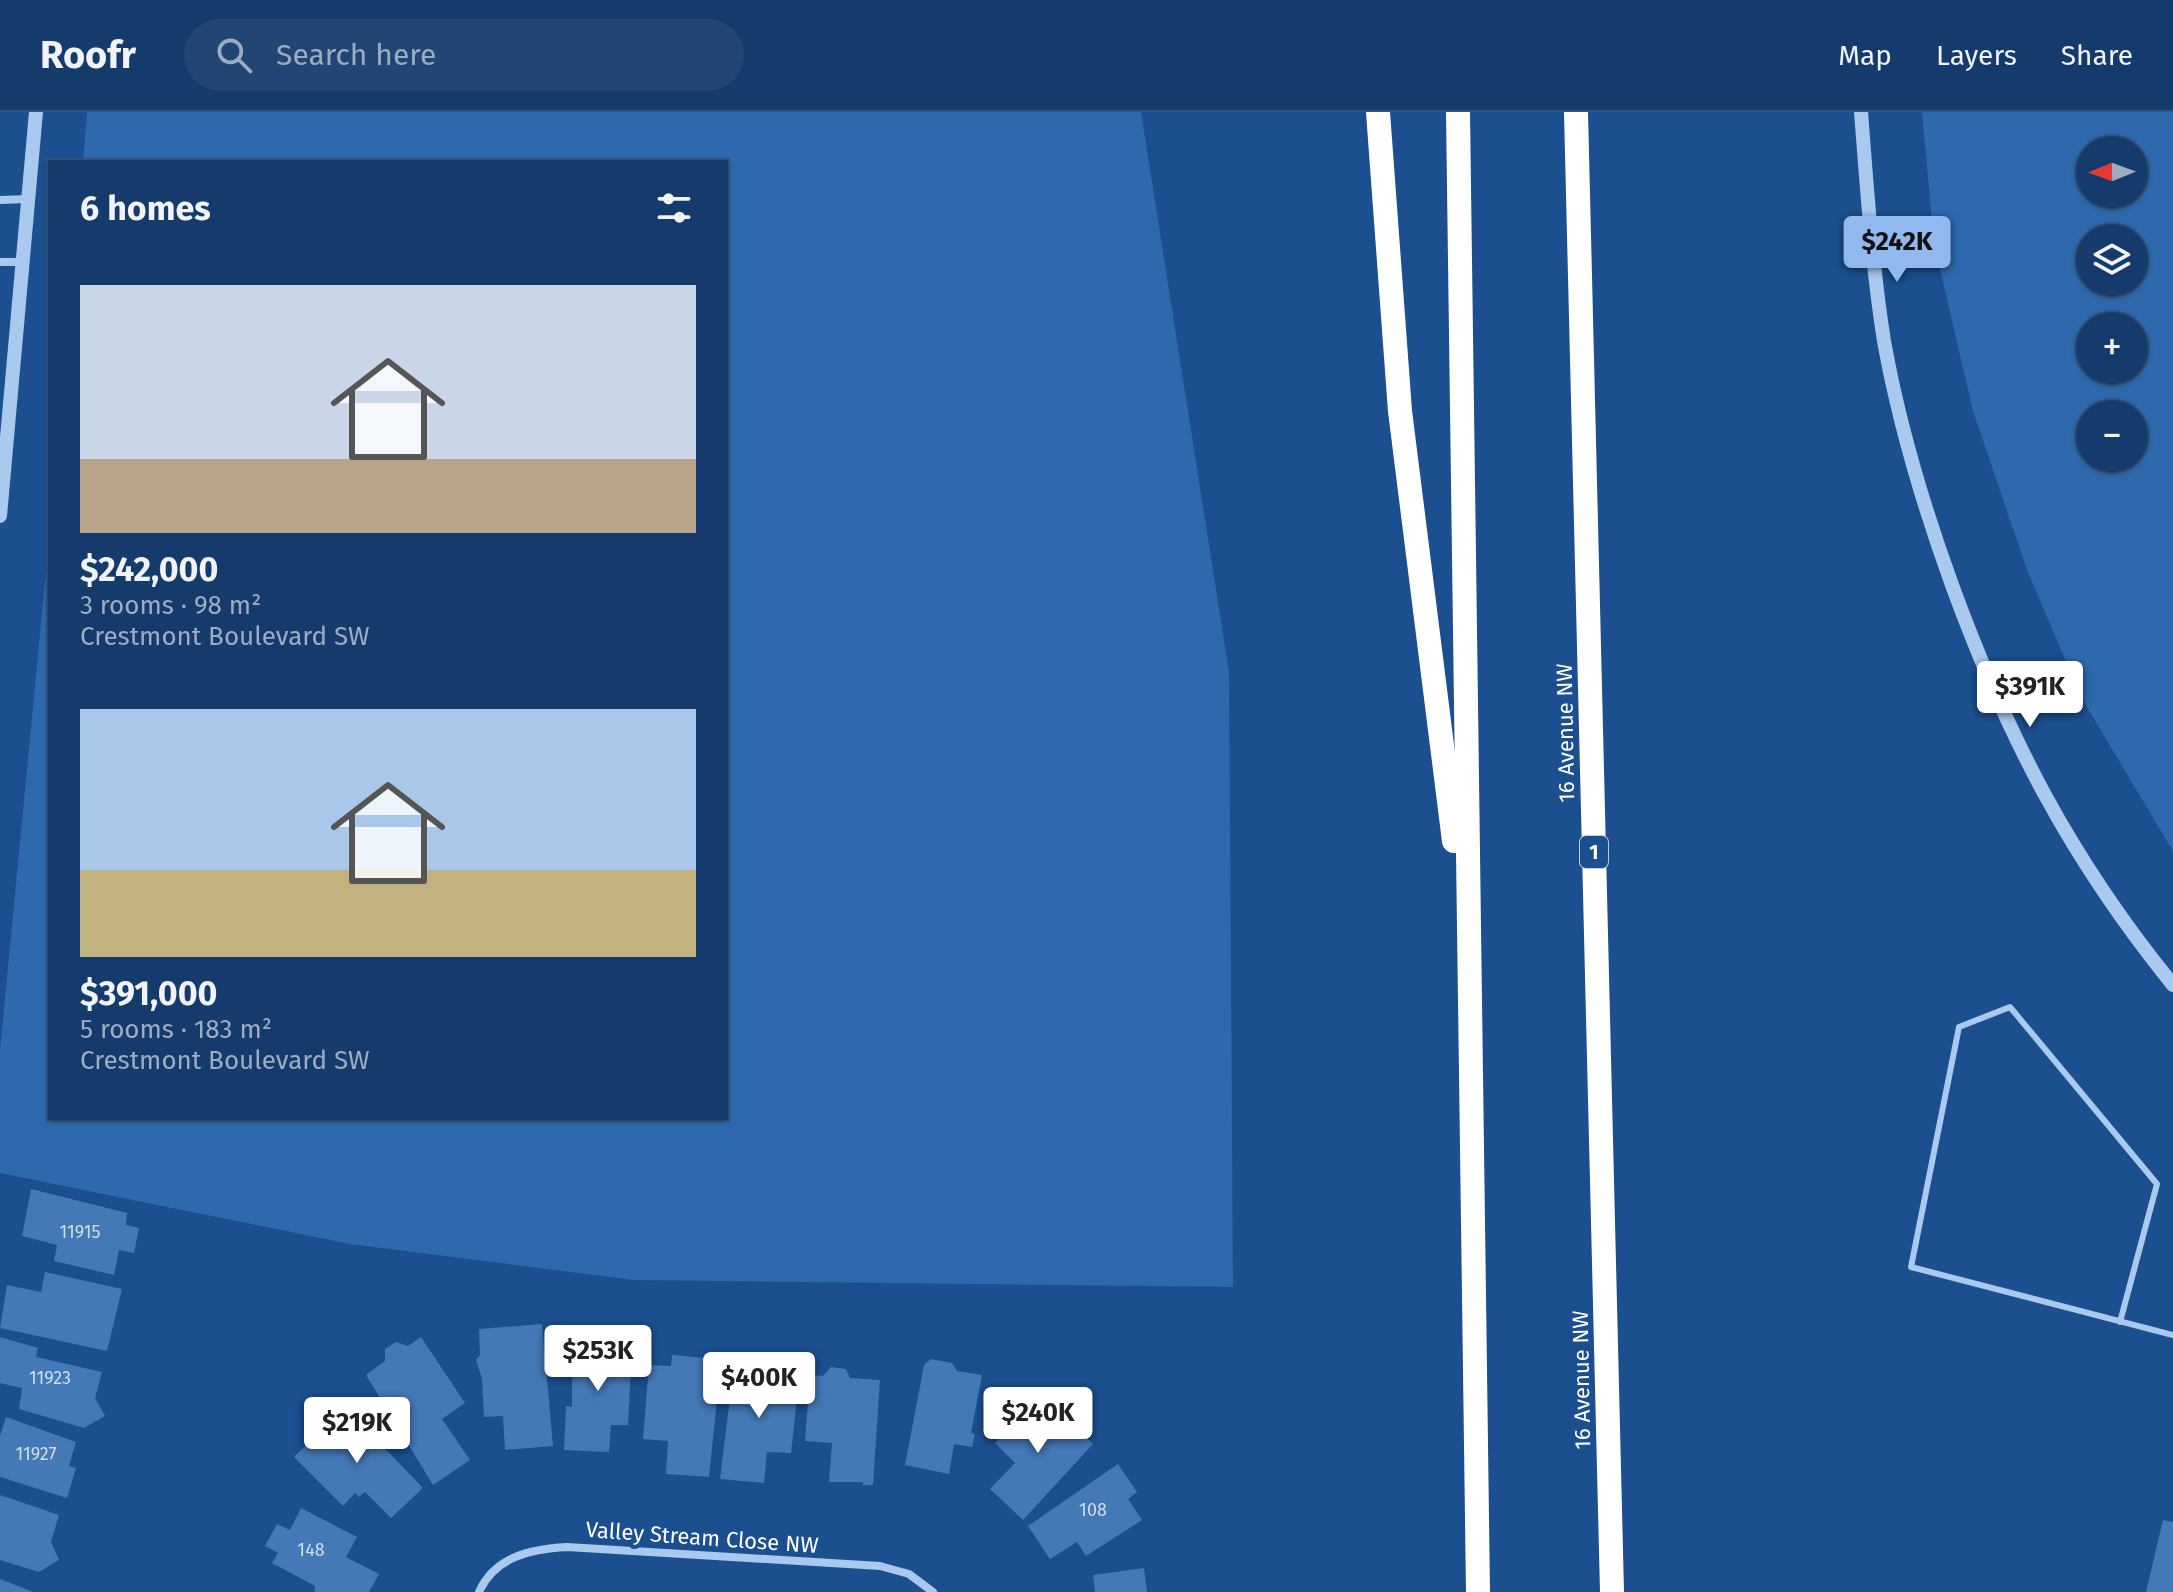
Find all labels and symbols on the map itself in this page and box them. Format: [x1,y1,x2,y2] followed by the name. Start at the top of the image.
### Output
[2076,136,2148,208] north arrow
[1841,216,1953,284] pin: $242K
[1974,661,2086,729] pin: $391K
[1551,663,1580,803] street label: 16 Avenue NW
[1580,836,1608,868] road number: 1
[59,1221,101,1243] house number: 11915
[1567,1310,1596,1450] street label: 16 Avenue NW
[542,1325,654,1393] pin: $253K
[703,1352,815,1420] pin: $400K
[29,1367,71,1389] house number: 11923
[982,1387,1094,1455] pin: $240K
[301,1397,413,1465] pin: $219K
[15,1443,57,1465] house number: 11927
[1079,1499,1107,1521] house number: 108
[585,1516,819,1559] street label: Valley Stream Close NW
[297,1539,325,1561] house number: 148

